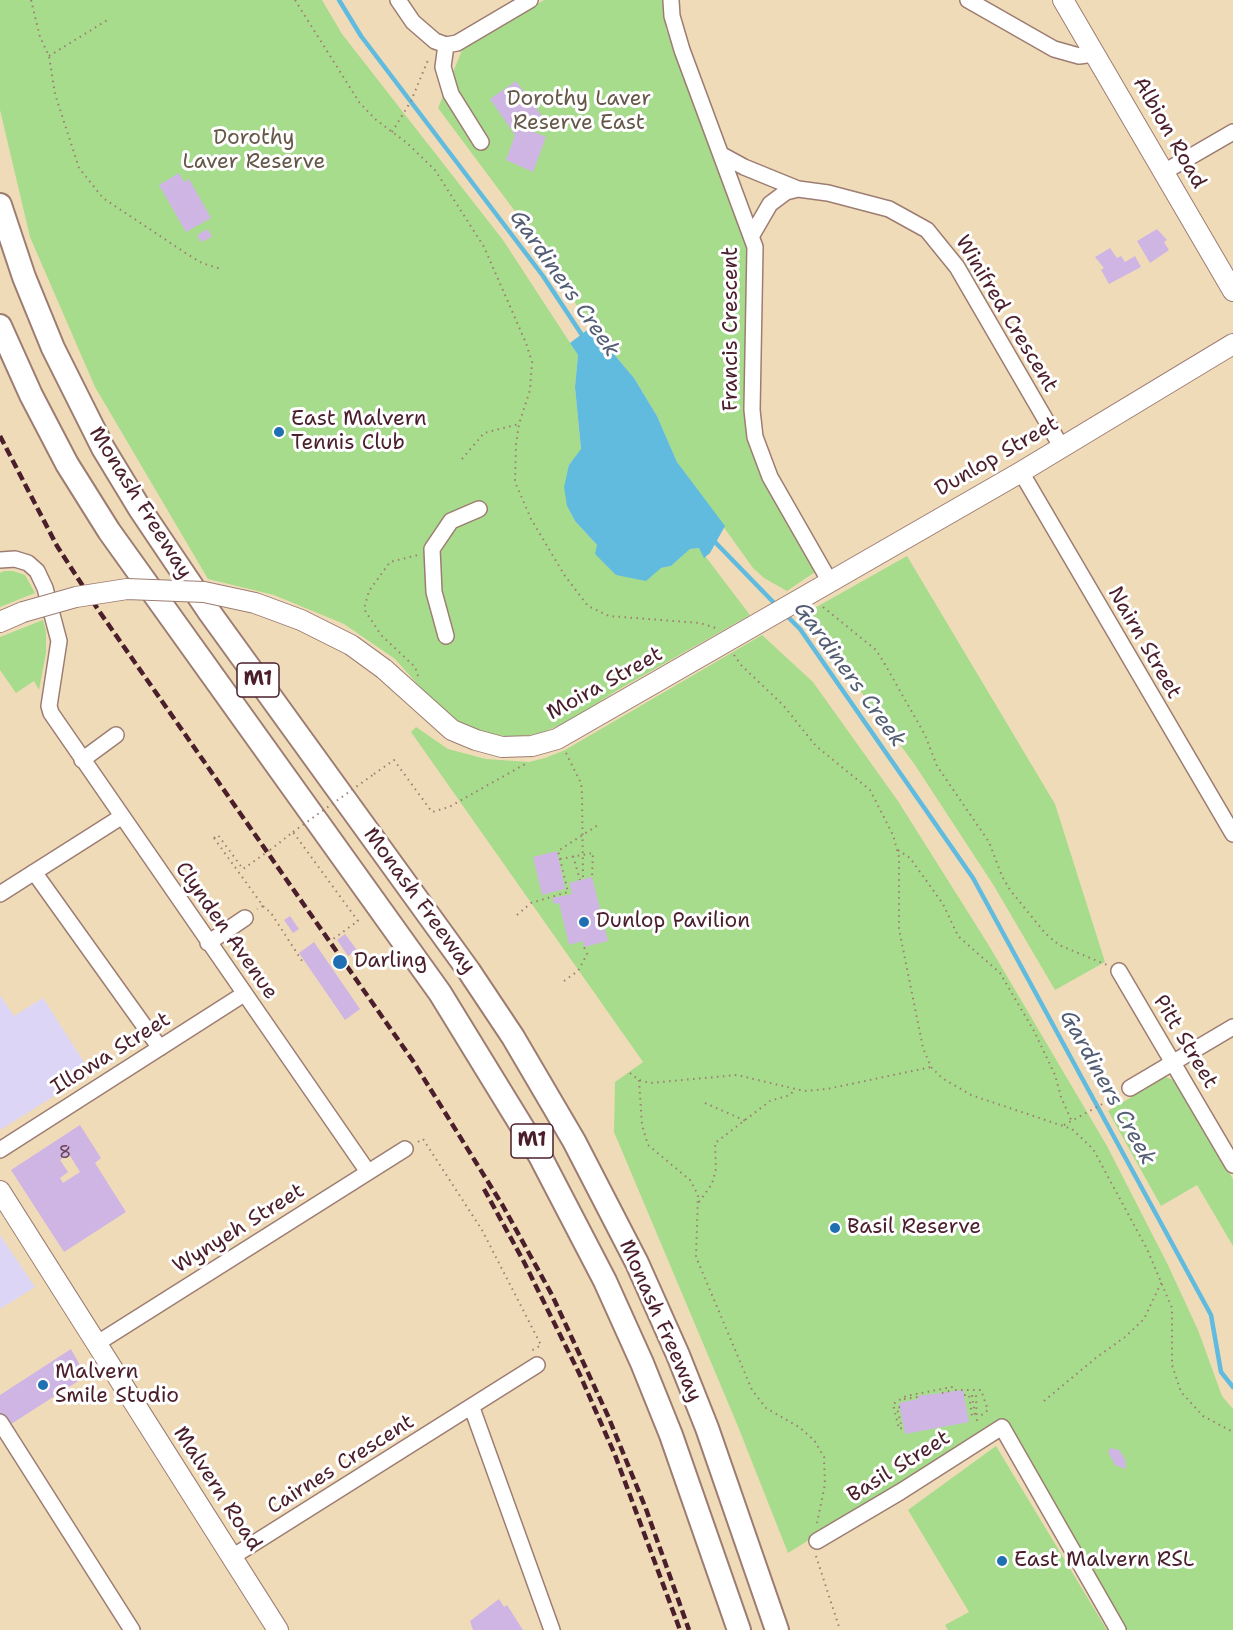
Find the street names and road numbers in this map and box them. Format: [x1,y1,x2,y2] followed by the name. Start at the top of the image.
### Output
[1127,73,1211,193] street label: Albion Road
[949,231,1063,397] street label: Winifred Crescent
[719,247,745,411] street label: Francis Crescent
[931,412,1063,502] street label: Dunlop Street
[83,422,197,584] street label: Monash Freeway
[1102,582,1186,704] street label: Nairn Street
[543,642,667,726] street label: Moira Street
[237,663,279,697] road number: M1
[358,823,480,979] street label: Monash Freeway
[169,857,283,1005] street label: Clynden Avenue
[1147,991,1223,1093] street label: Pitt Street
[47,1007,175,1101] street label: Illowa Street
[511,1124,553,1158] road number: M1
[169,1179,309,1279] street label: Wynyeh Street
[613,1236,707,1406] street label: Monash Freeway
[263,1410,419,1520] street label: Cairnes Crescent
[167,1422,267,1556] street label: Malvern Road
[843,1426,955,1508] street label: Basil Street

